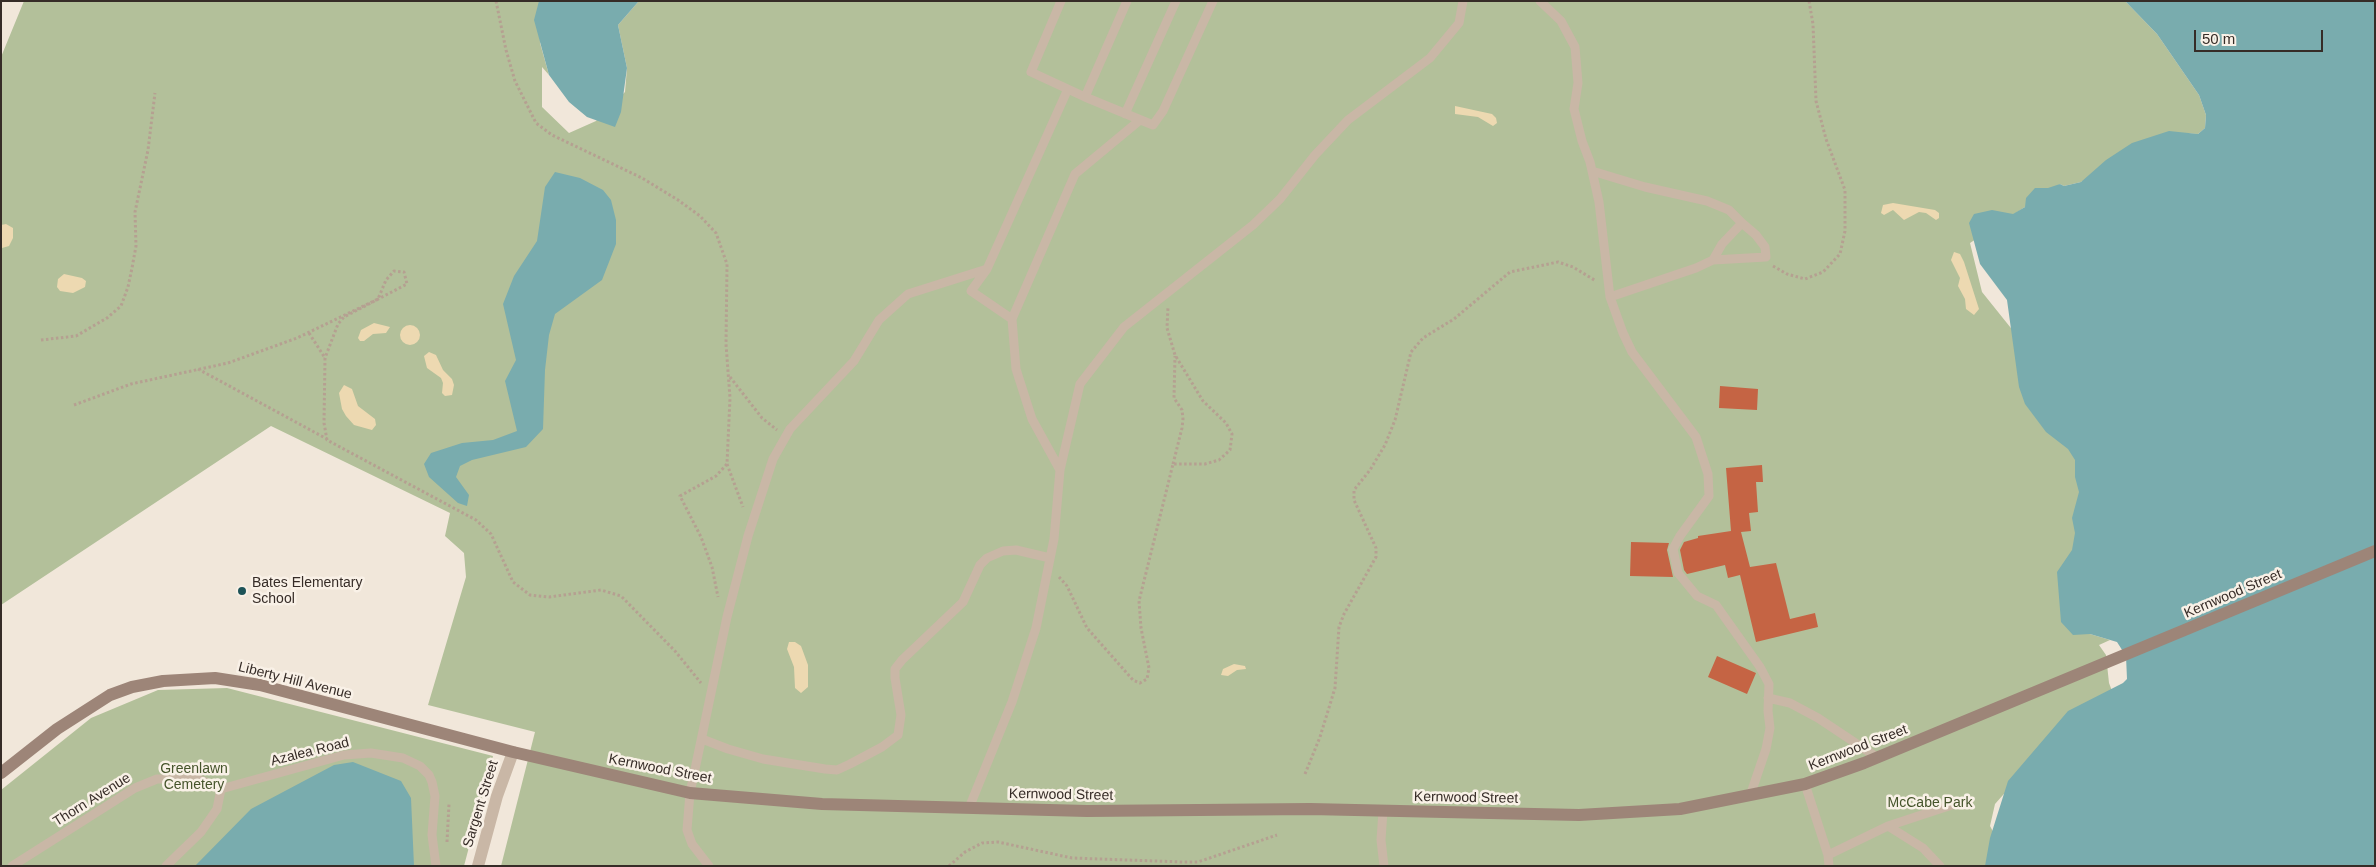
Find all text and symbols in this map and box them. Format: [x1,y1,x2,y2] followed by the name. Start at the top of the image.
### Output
[2196,20,2325,52] scale bar
[2202,30,2235,47] text: 50 m
[2182,566,2284,622] street label: Kernwood Street
[252,575,362,608] place label: Bates Elementary School
[236,585,248,597] marker: Bates Elementary School
[236,659,354,703] street label: Liberty Hill Avenue
[1806,721,1910,775] street label: Kernwood Street
[269,734,351,770] street label: Azalea Road
[607,751,713,787] street label: Kernwood Street
[460,758,502,850] street label: Sargent Street
[160,761,228,794] park label: Greenlawn Cemetery
[50,770,134,830] street label: Thorn Avenue
[1009,786,1113,804] street label: Kernwood Street
[1414,789,1518,807] street label: Kernwood Street
[1888,795,1972,811] park label: McCabe Park

